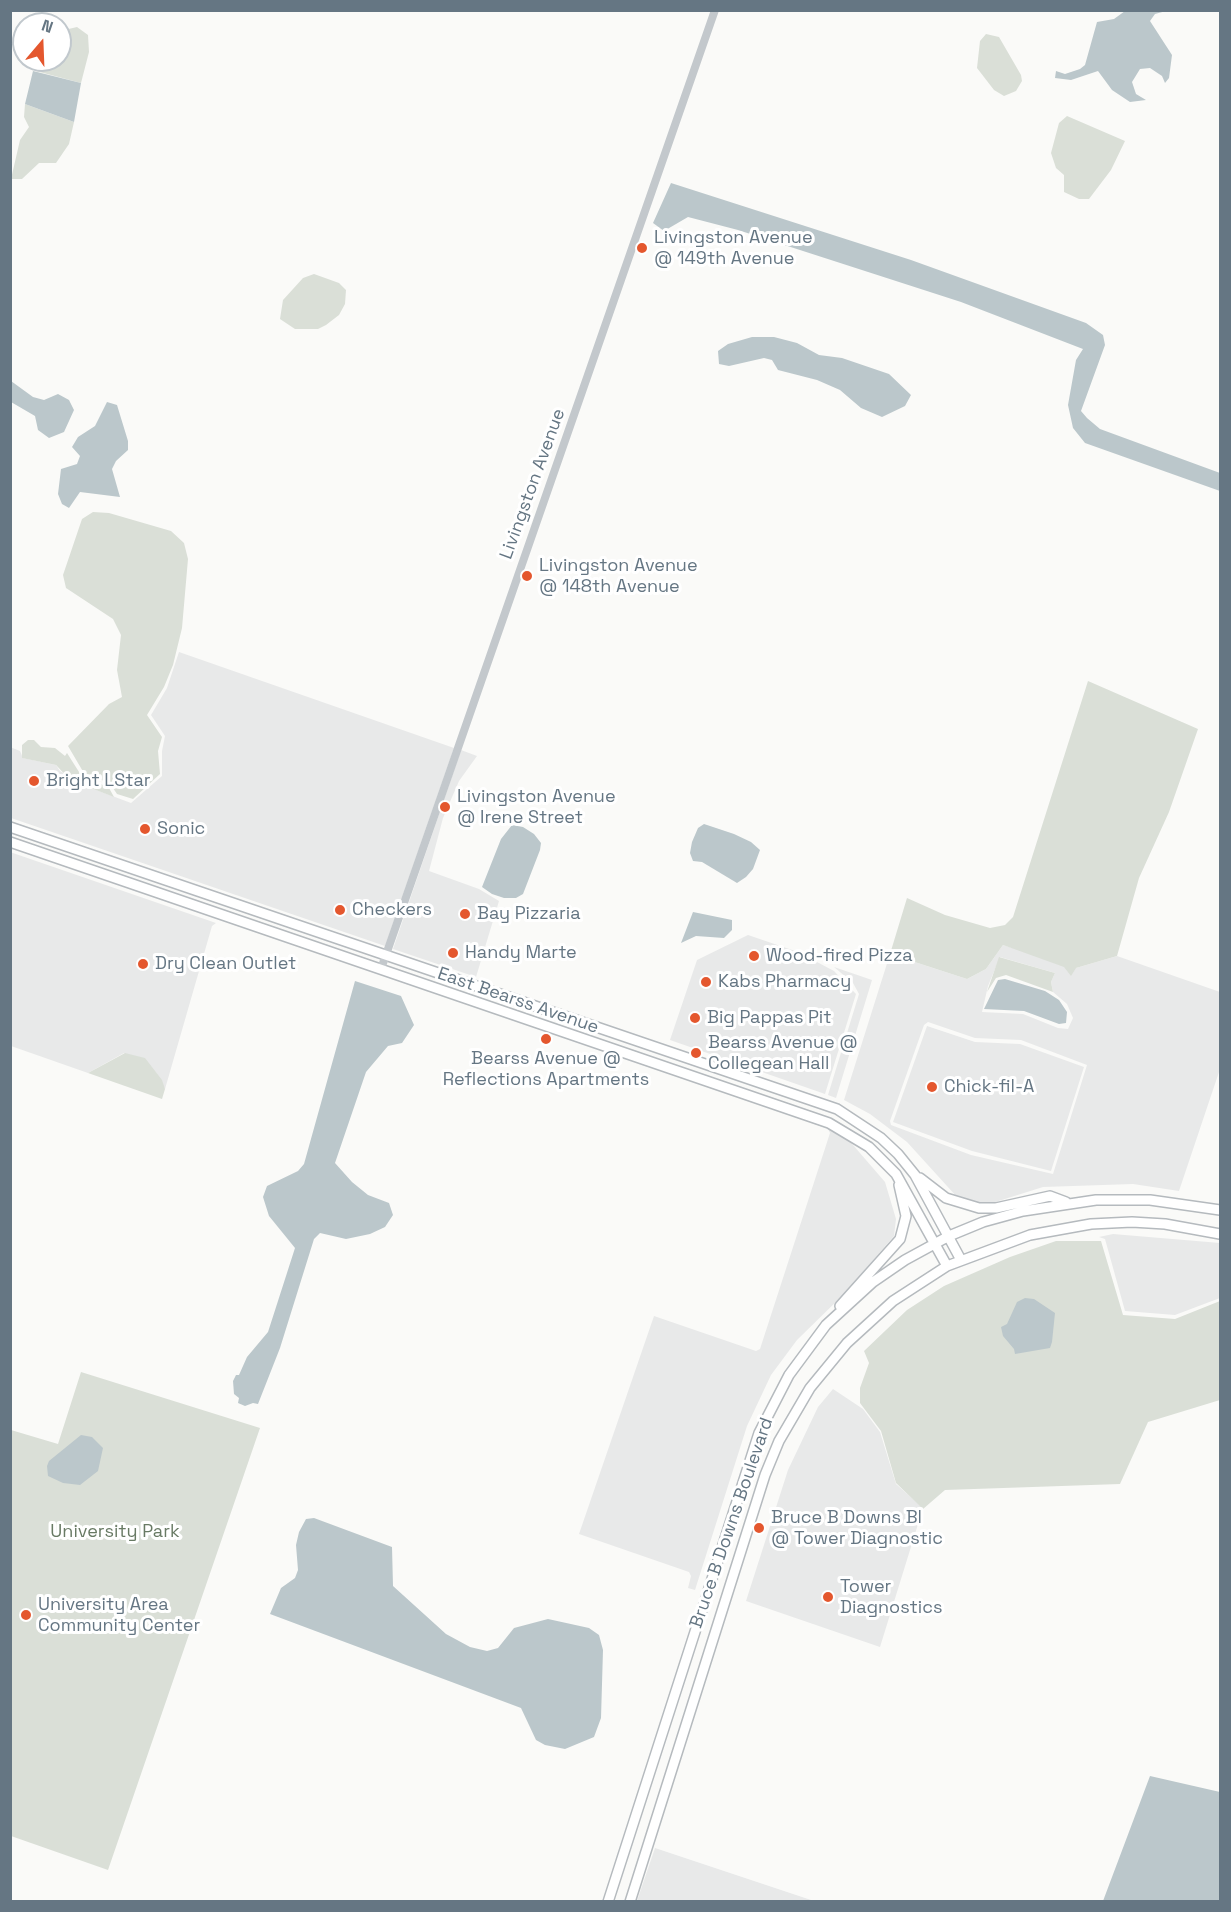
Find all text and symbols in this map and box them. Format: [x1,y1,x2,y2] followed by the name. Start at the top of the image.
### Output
[12,12,72,72] north arrow
[39,15,56,38] text: N
[654,227,813,270] place label: Livingston Avenue @ 149th Avenue
[635,241,649,255] marker: Livingston Avenue @ 149th Avenue
[496,406,570,562] street label: Livingston Avenue
[539,555,698,598] place label: Livingston Avenue @ 148th Avenue
[520,569,534,583] marker: Livingston Avenue @ 148th Avenue
[46,770,151,792] place label: Bright LStar
[27,774,41,788] marker: Bright LStar
[457,786,616,828] place label: Livingston Avenue @ Irene Street
[438,800,452,814] marker: Livingston Avenue @ Irene Street
[157,818,205,840] place label: Sonic
[138,822,152,836] marker: Sonic
[352,899,432,921] place label: Checkers
[333,903,347,917] marker: Checkers
[477,903,580,925] place label: Bay Pizzaria
[458,907,472,921] marker: Bay Pizzaria
[465,942,577,964] place label: Handy Marte
[766,945,913,967] place label: Wood-fired Pizza
[446,946,460,960] marker: Handy Marte
[747,949,761,963] marker: Wood-fired Pizza
[155,953,296,975] place label: Dry Clean Outlet
[136,957,150,971] marker: Dry Clean Outlet
[434,963,602,1039] street label: East Bearss Avenue
[718,971,851,993] place label: Kabs Pharmacy
[699,975,713,989] marker: Kabs Pharmacy
[707,1007,832,1029] place label: Big Pappas Pit
[688,1011,702,1025] marker: Big Pappas Pit
[539,1032,553,1046] marker: Bearss Avenue @ Reflections Apartments
[708,1032,858,1074] place label: Bearss Avenue @ Collegean Hall
[689,1046,703,1060] marker: Bearss Avenue @ Collegean Hall
[443,1048,649,1090] place label: Bearss Avenue @ Reflections Apartments
[944,1076,1034,1098] place label: Chick-fil-A
[925,1080,939,1094] marker: Chick-fil-A
[686,1415,778,1631] street label: Bruce B Downs Boulevard
[771,1507,943,1550] place label: Bruce B Downs Bl @ Tower Diagnostic
[50,1521,180,1543] park label: University Park
[752,1521,766,1535] marker: Bruce B Downs Bl @ Tower Diagnostic
[840,1576,942,1618] place label: Tower Diagnostics
[821,1590,835,1604] marker: Tower Diagnostics
[38,1594,200,1636] place label: University Area Community Center
[19,1608,33,1622] marker: University Area Community Center

